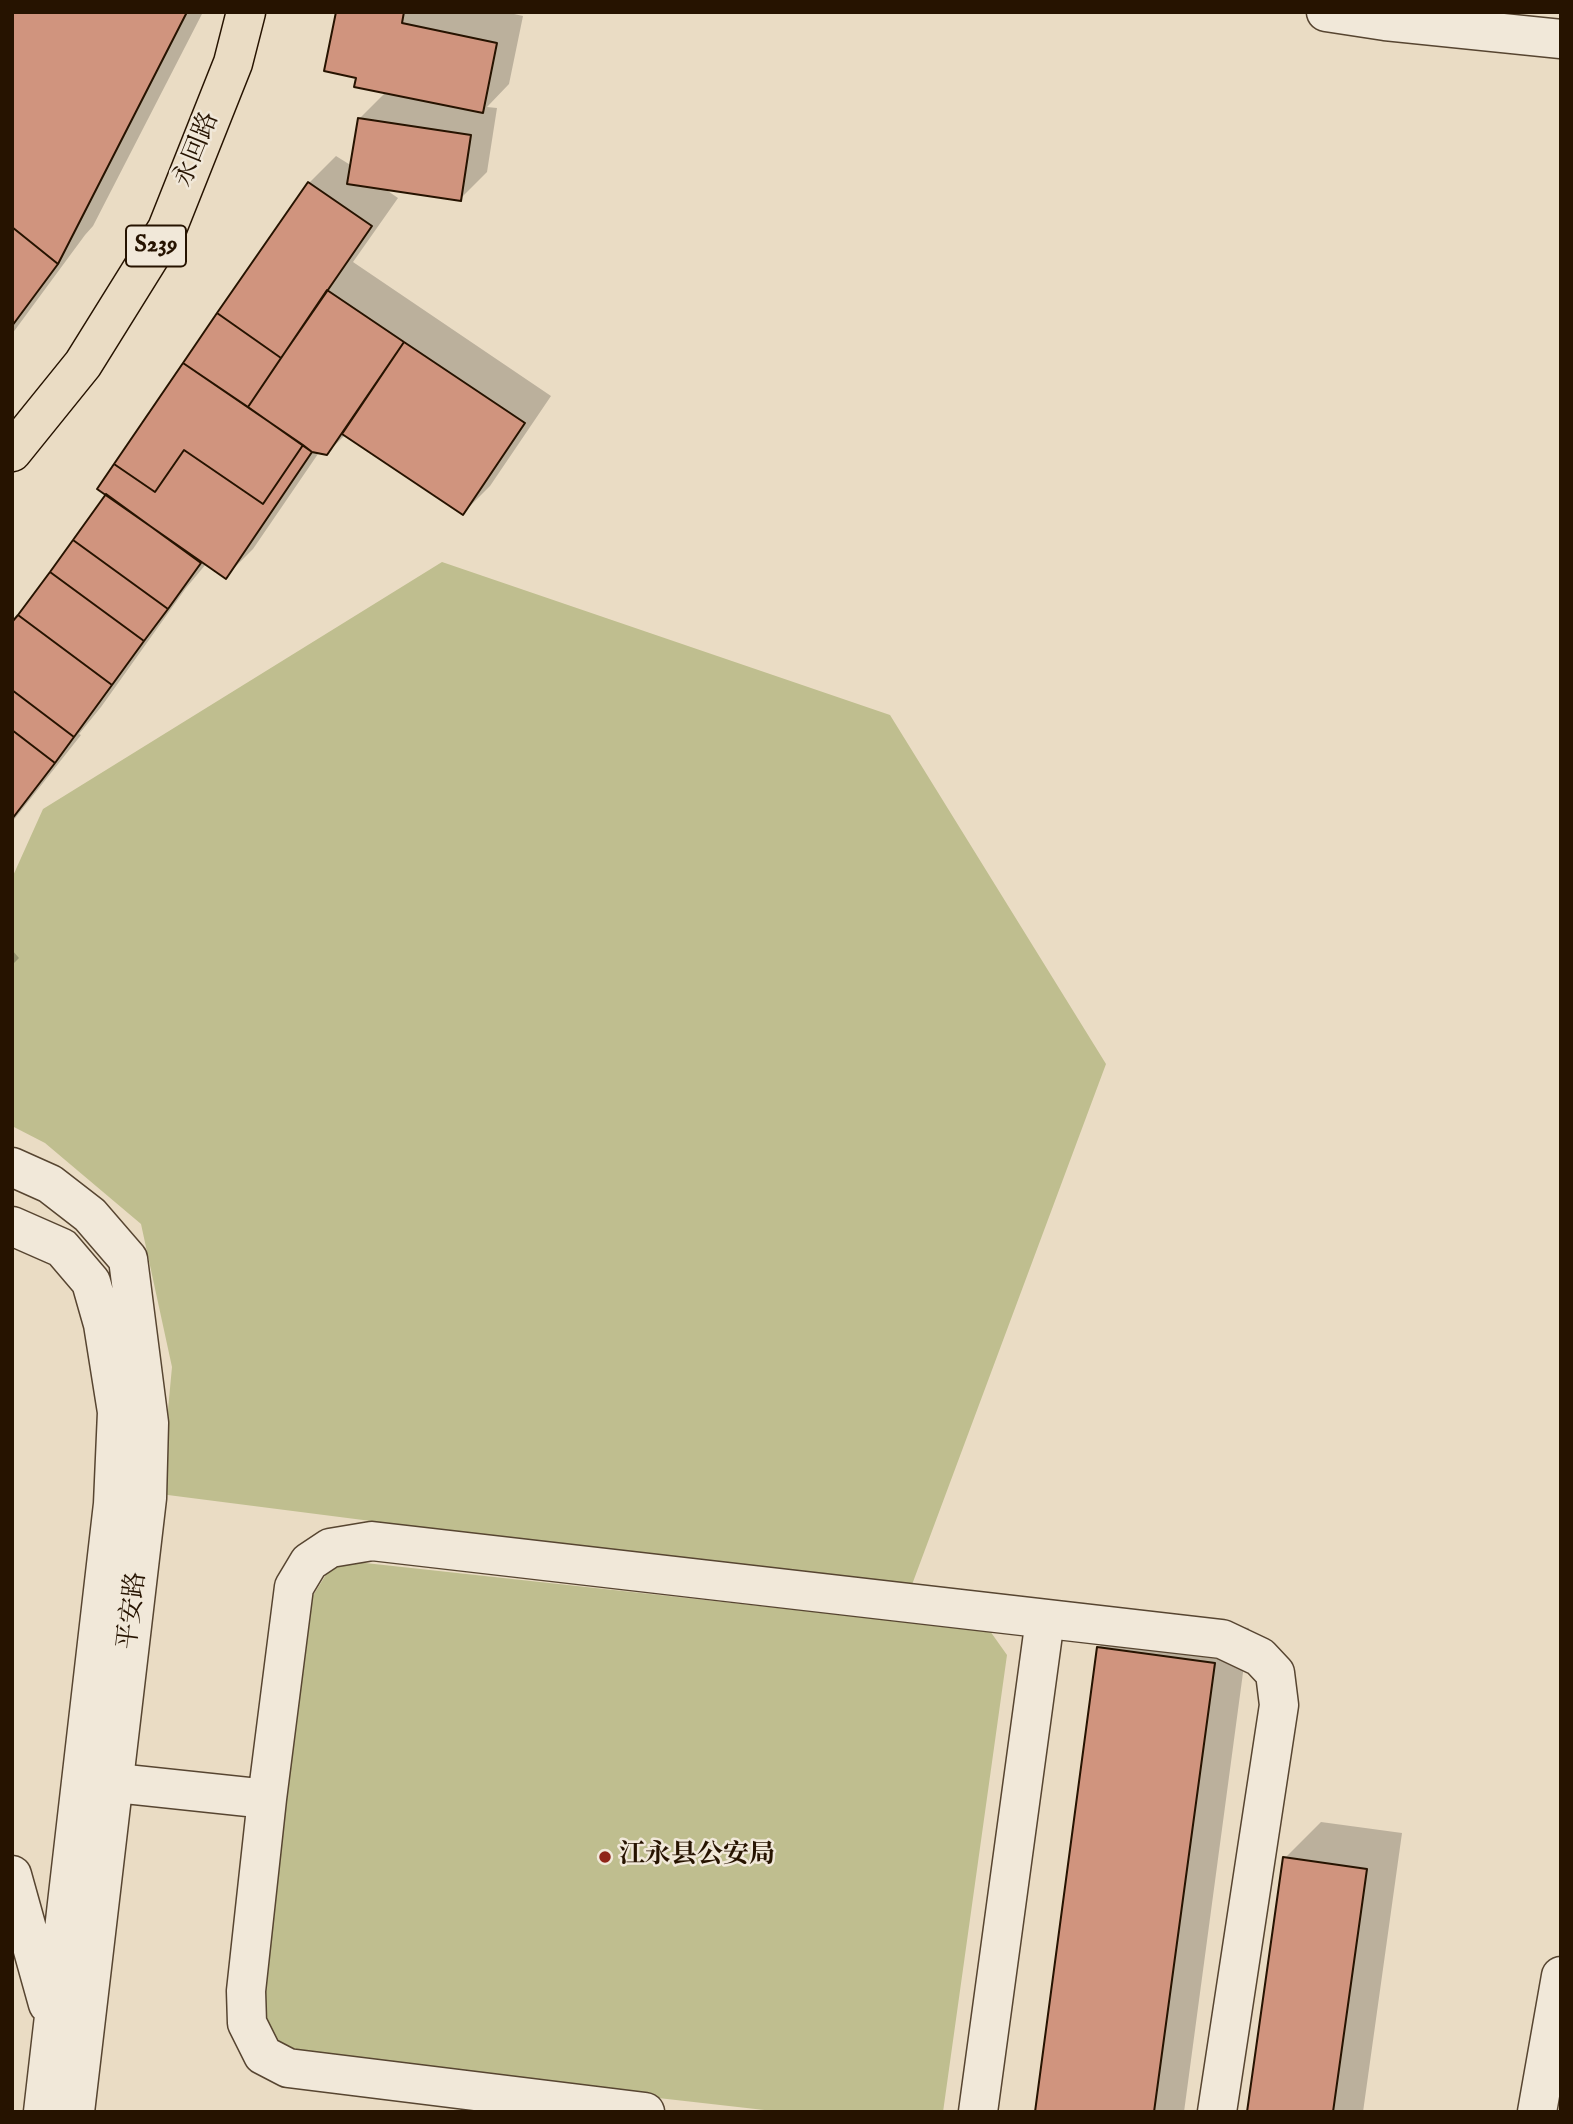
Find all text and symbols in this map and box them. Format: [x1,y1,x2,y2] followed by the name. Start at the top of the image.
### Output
[169,108,227,192] street label: 永回路
[126,226,186,267] road number: S239
[114,1570,154,1652] street label: 平安路
[619,1841,775,1873] place label: 江永县公安局
[597,1849,613,1865] marker: 江永县公安局

